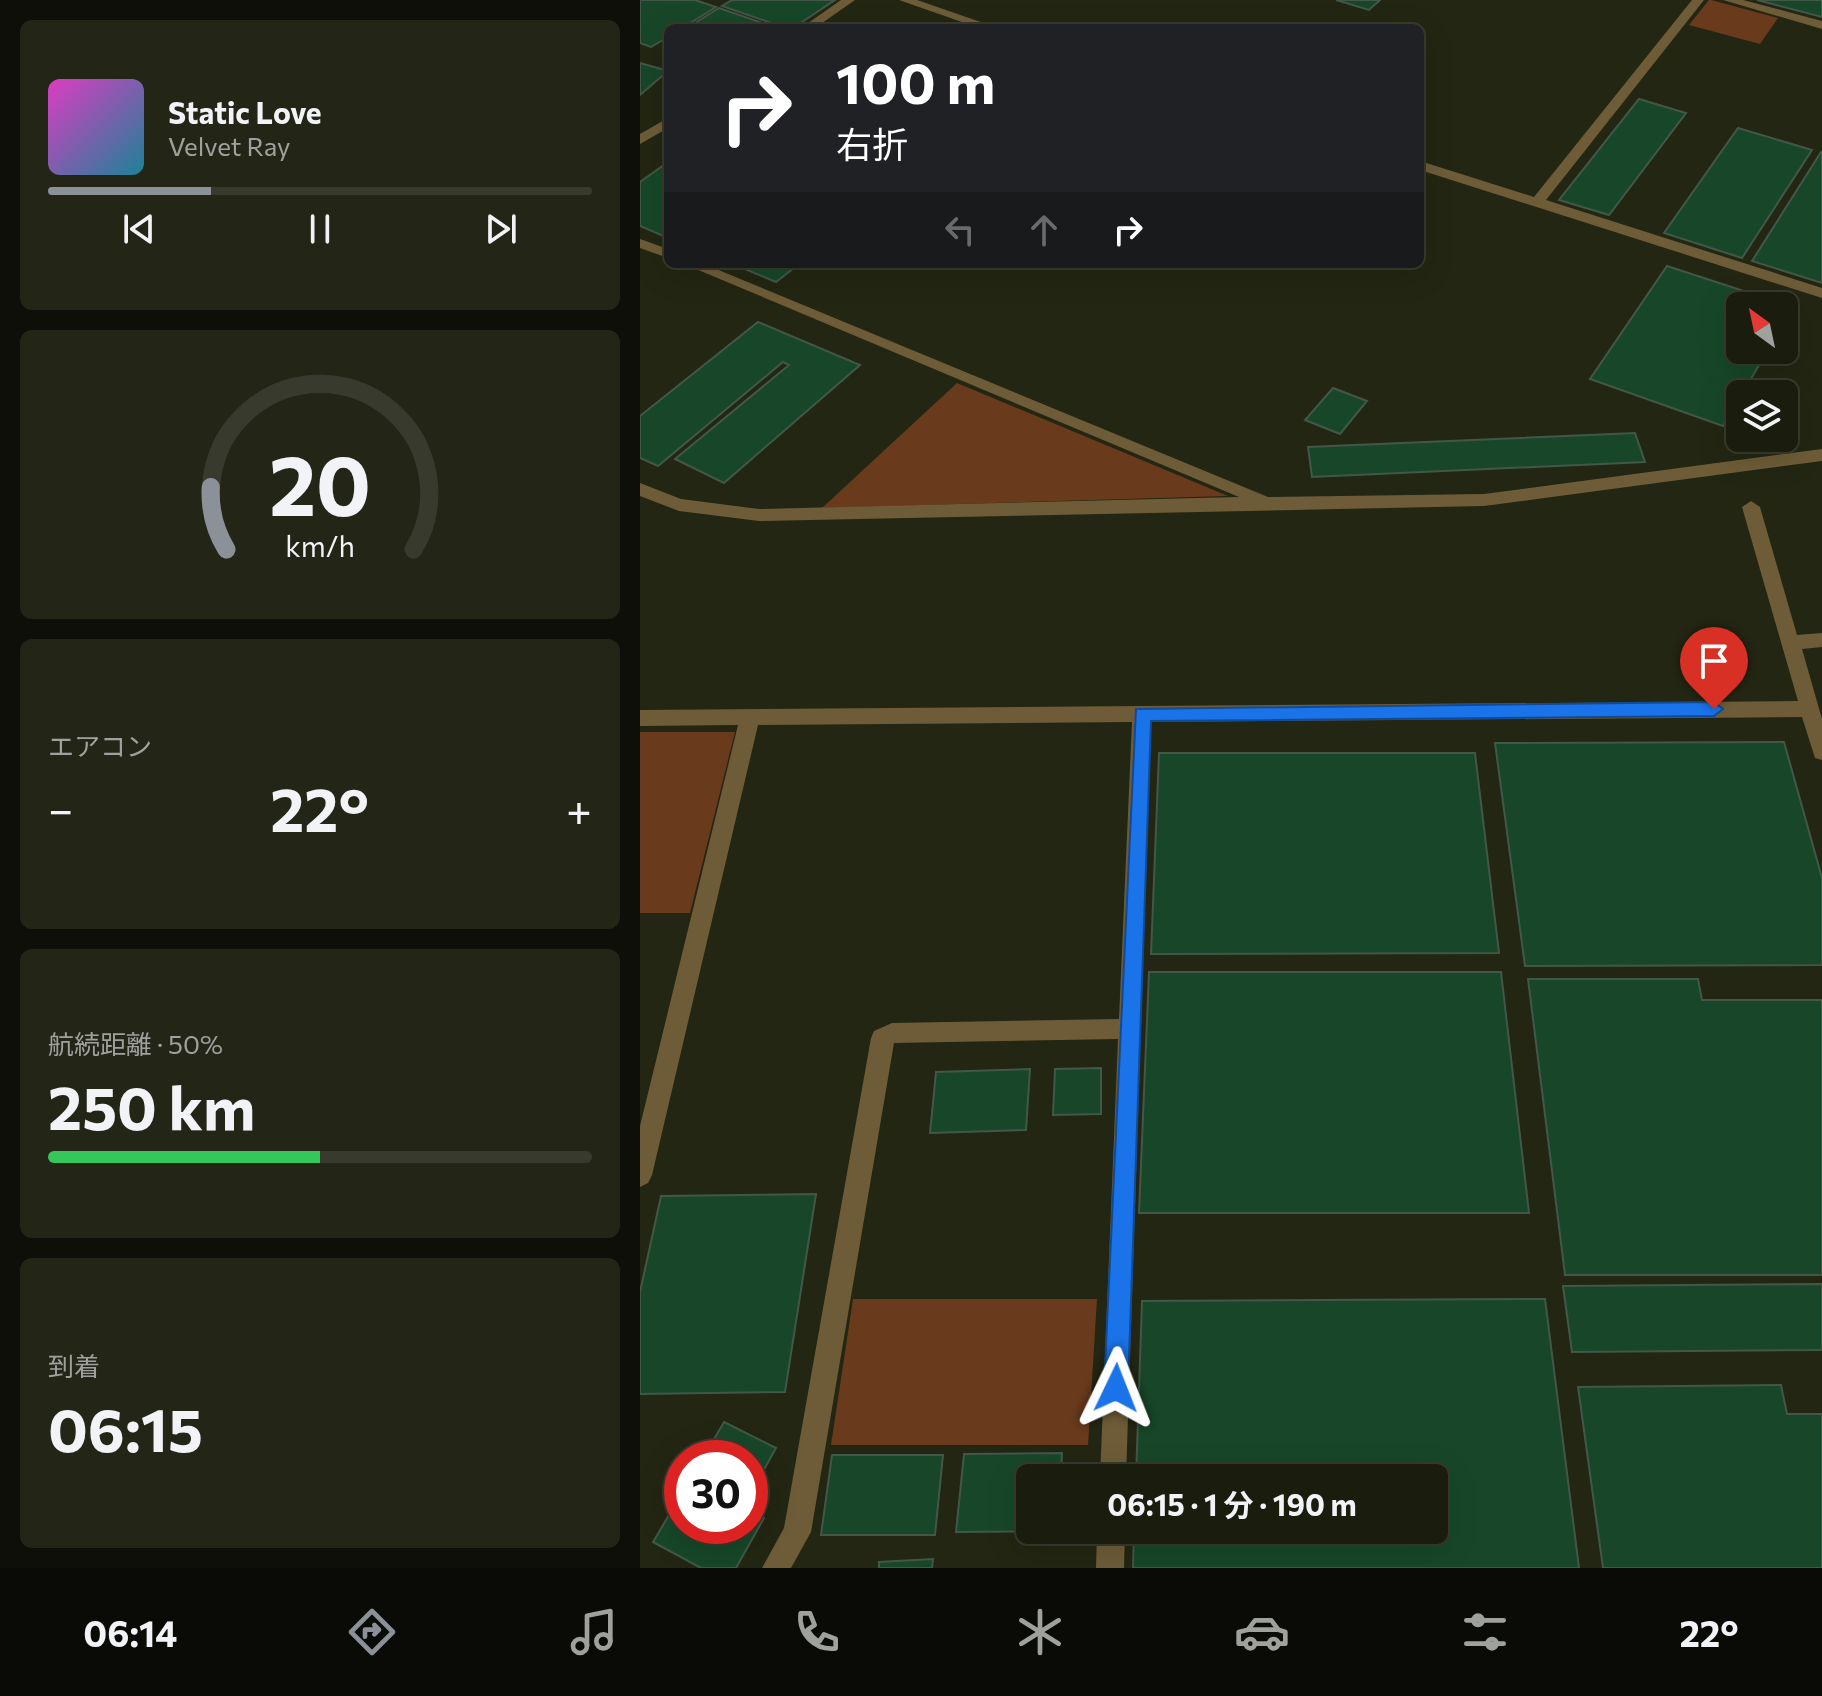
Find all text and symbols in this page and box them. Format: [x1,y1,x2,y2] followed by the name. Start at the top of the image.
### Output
[836,47,995,116] text: 100 m
[704,56,808,160] icon: right
[168,93,322,130] text: Static Love
[836,121,908,165] text: 右折
[168,130,291,161] text: Velvet Ray
[117,207,161,251] icon: previous
[298,207,342,251] icon: pause
[479,207,523,251] icon: next
[938,208,982,252] icon: left
[1022,208,1066,252] icon: ahead
[1106,208,1150,252] icon: right
[1726,292,1798,364] north arrow
[1726,292,1798,452] map controls
[1726,380,1798,452] button: layers
[269,431,371,533] text: 20
[285,529,355,564] text: km/h
[1680,627,1748,709] pin
[1692,639,1736,683] icon: arrive
[48,730,152,761] text: エアコン
[270,771,369,844] text: 22°
[48,781,73,835] text: −
[566,781,592,835] text: +
[48,1028,223,1059] text: 航続距離 · 50%
[48,1069,255,1142] text: 250 km
[1074,1346,1158,1430] position arrow
[48,1350,100,1381] text: 到着
[48,1391,203,1464] text: 06:15
[664,1440,768,1544] speed limit sign: 30
[1107,1485,1357,1522] text: 06:15 · 1 分 · 190 m
[344,1604,400,1660] icon: directions
[566,1604,622,1660] icon: music
[789,1604,845,1660] icon: phone
[1012,1604,1068,1660] icon: climate
[1234,1604,1290,1660] icon: car
[1457,1604,1513,1660] icon: filters
[83,1610,177,1654] text: 06:14
[1679,1610,1739,1654] text: 22°

